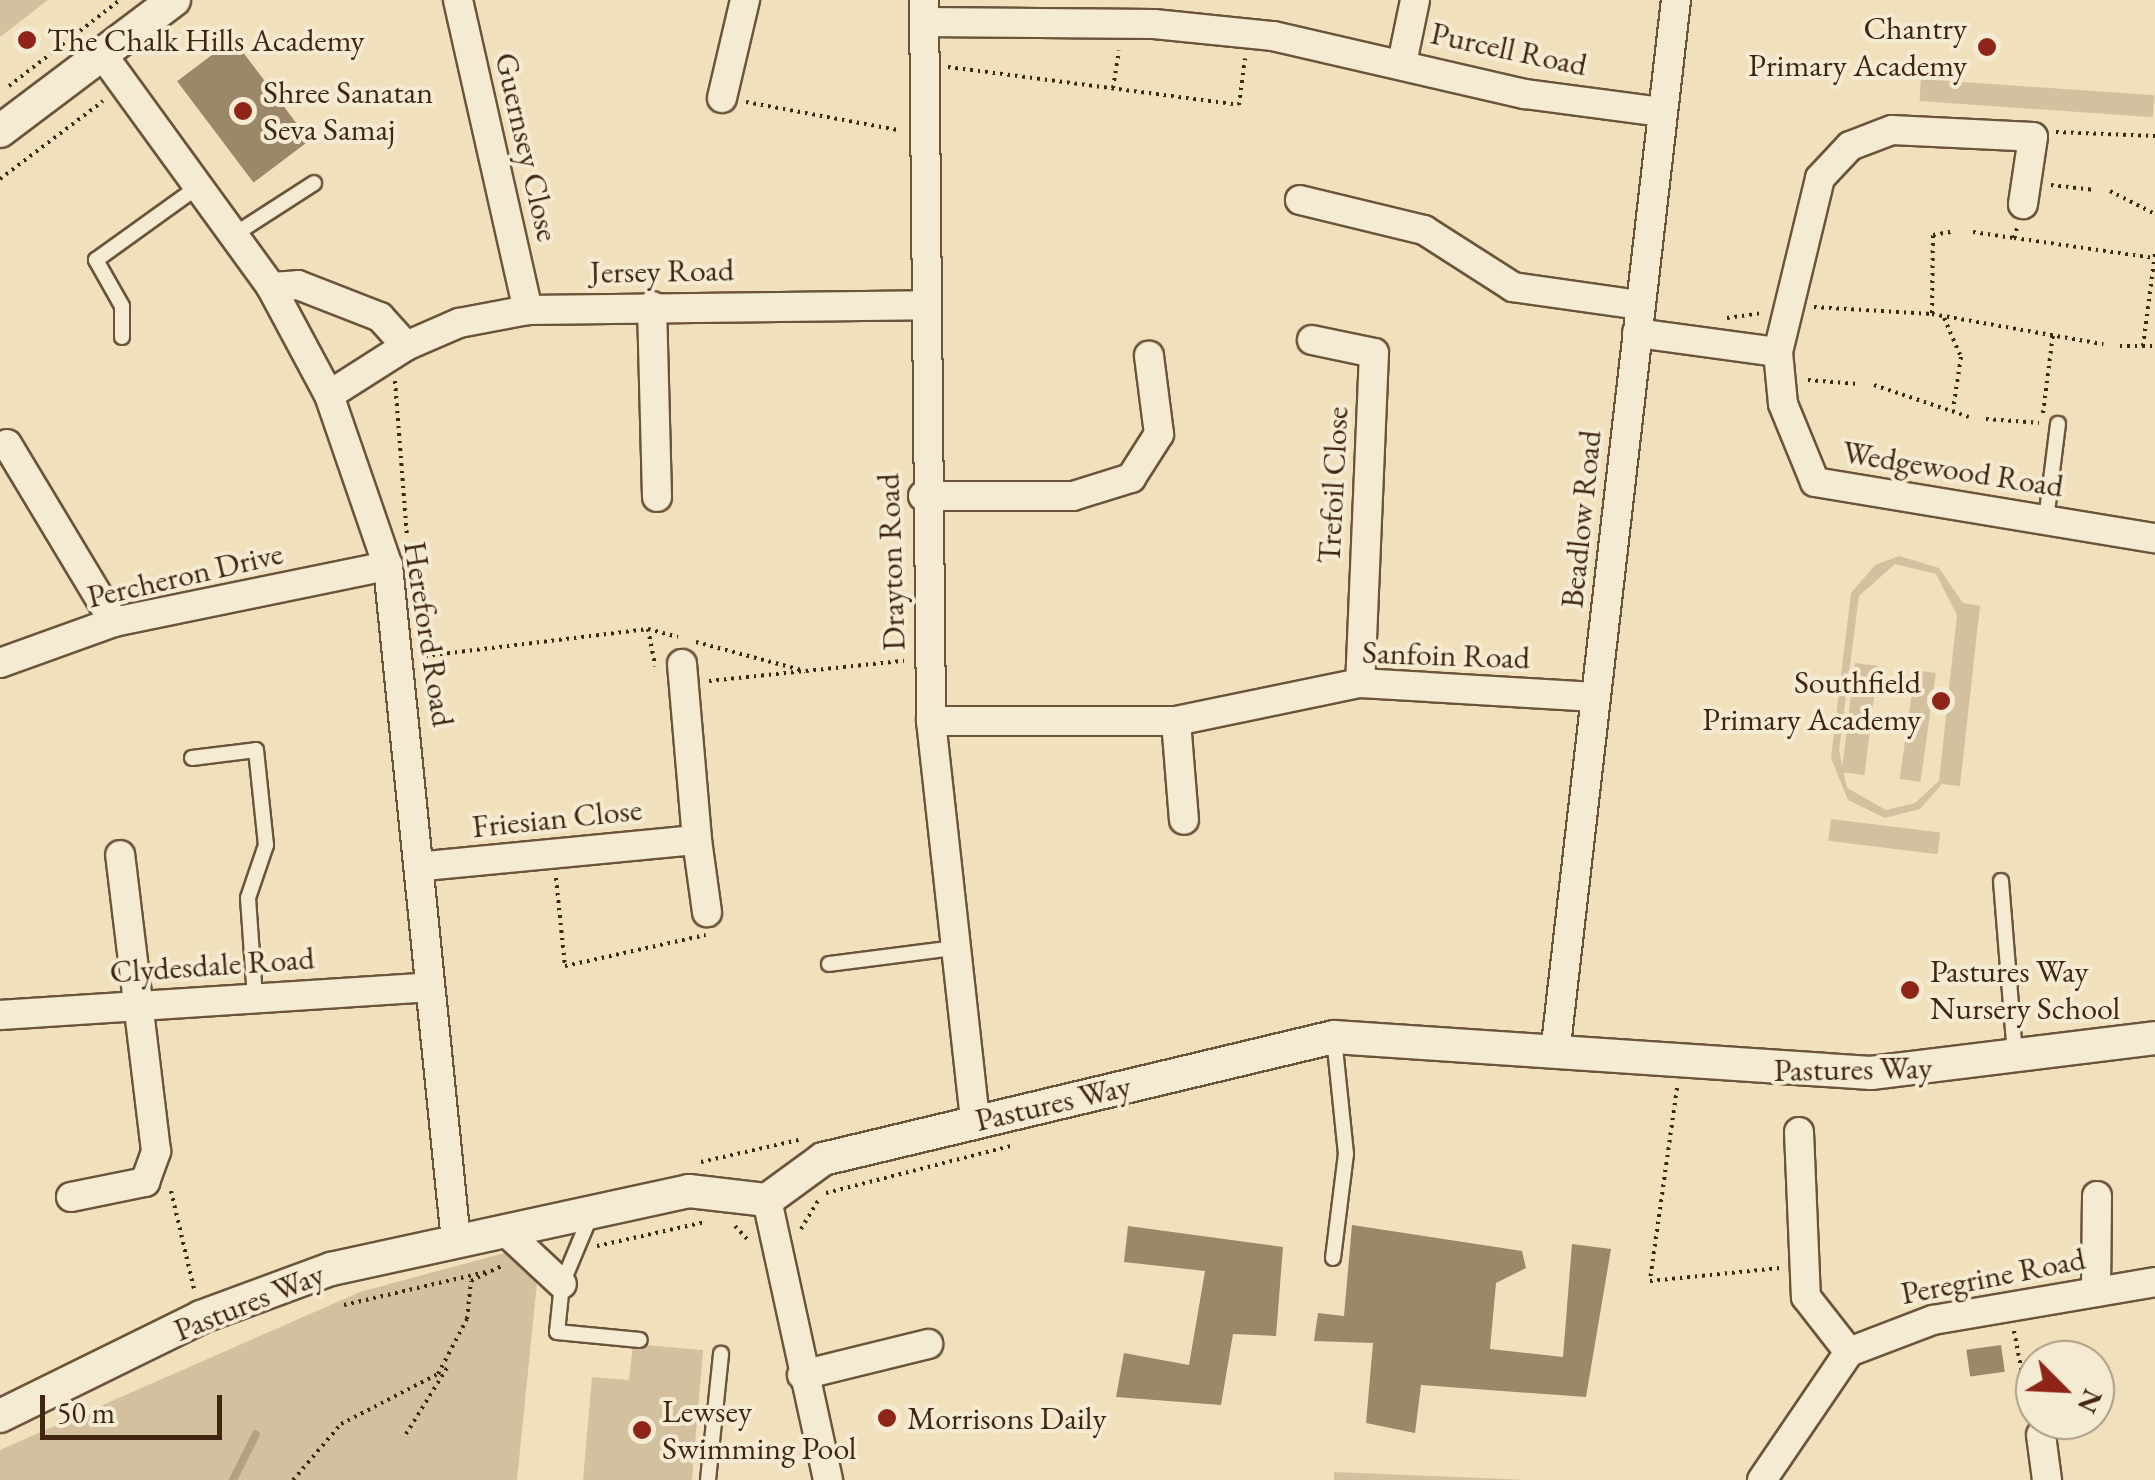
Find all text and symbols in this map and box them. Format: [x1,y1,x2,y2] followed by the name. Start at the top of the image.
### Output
[1748,10,1967,85] place label: Chantry Primary Academy
[1427,14,1591,84] street label: Purcell Road
[47,21,364,59] place label: The Chalk Hills Academy
[16,29,38,51] marker: The Chalk Hills Academy
[1976,36,1998,58] marker: Chantry Primary Academy
[487,49,567,245] street label: Guernsey Close
[263,74,433,149] place label: Shree Sanatan Seva Samaj
[232,100,254,122] marker: Shree Sanatan Seva Samaj
[590,251,734,291] street label: Jersey Road
[1310,405,1356,565] street label: Trefoil Close
[1553,428,1609,610] street label: Beadlow Road
[1840,433,2066,505] street label: Wedgewood Road
[869,473,913,651] street label: Drayton Road
[84,534,286,616] street label: Percheron Drive
[395,539,463,729] street label: Hereford Road
[1361,633,1531,677] street label: Sanfoin Road
[1702,664,1921,739] place label: Southfield Primary Academy
[1930,690,1952,712] marker: Southfield Primary Academy
[470,790,644,846] street label: Friesian Close
[108,939,316,991] street label: Clydesdale Road
[1930,953,2120,1028] place label: Pastures Way Nursery School
[1899,979,1921,1001] marker: Pastures Way Nursery School
[1773,1048,1933,1090] street label: Pastures Way
[971,1066,1135,1140] street label: Pastures Way
[1898,1239,2088,1313] street label: Peregrine Road
[168,1254,330,1350] street label: Pastures Way
[2015,1340,2115,1440] north arrow
[45,1375,228,1437] scale bar
[2070,1384,2112,1419] text: N
[57,1393,115,1432] text: 50 m
[662,1393,856,1468] place label: Lewsey Swimming Pool
[907,1399,1106,1437] place label: Morrisons Daily
[876,1407,898,1429] marker: Morrisons Daily
[631,1419,653,1441] marker: Lewsey Swimming Pool

